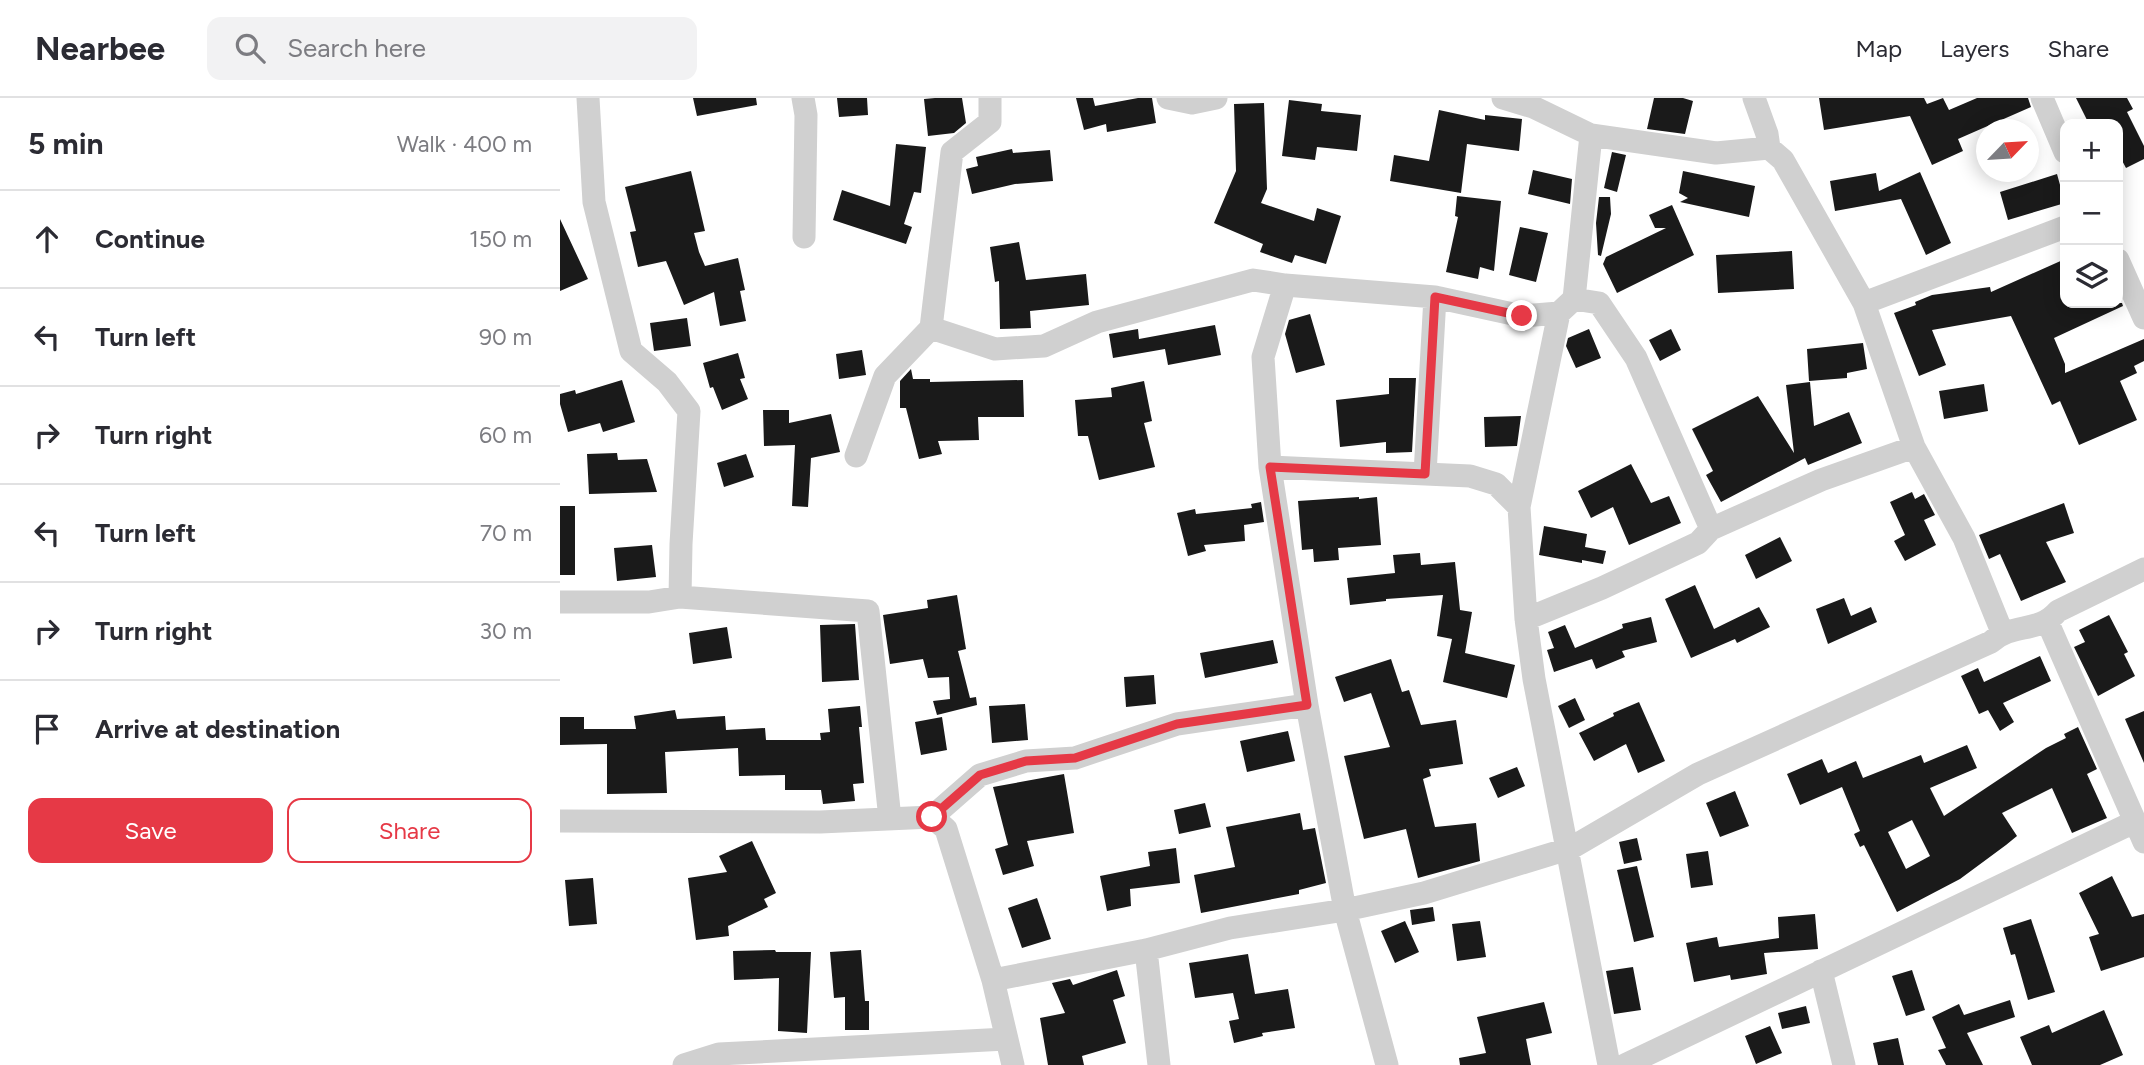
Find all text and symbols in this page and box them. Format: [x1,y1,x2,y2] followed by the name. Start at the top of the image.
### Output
[207,17,697,80] search box
[35,29,165,68] text: Nearbee
[231,29,269,67] icon: search
[287,32,426,64] text: Search here
[1855,34,1902,63] text: Map
[1940,34,2009,63] text: Layers
[2047,34,2109,63] text: Share
[1976,119,2039,182] north arrow
[2060,119,2123,308] map controls
[2060,119,2123,182] button: +
[28,125,104,162] text: 5 min
[397,130,532,158] text: Walk · 400 m
[2060,182,2123,245] button: −
[28,220,66,258] icon: ahead
[95,223,205,255] text: Continue
[469,225,532,253] text: 150 m
[2060,245,2123,308] button: layers
[1506,300,1537,331] route end
[28,318,66,356] icon: left
[95,321,196,353] text: Turn left
[479,323,532,351] text: 90 m
[28,416,66,454] icon: right
[95,419,212,451] text: Turn right
[479,421,532,449] text: 60 m
[28,514,66,552] icon: left
[95,517,196,549] text: Turn left
[480,519,532,547] text: 70 m
[28,612,66,650] icon: right
[95,615,212,647] text: Turn right
[479,617,532,645] text: 30 m
[28,710,66,748] icon: arrive
[95,713,340,745] text: Arrive at destination
[28,798,273,863] button: Save
[287,798,532,863] button: Share
[916,801,947,832] route start

